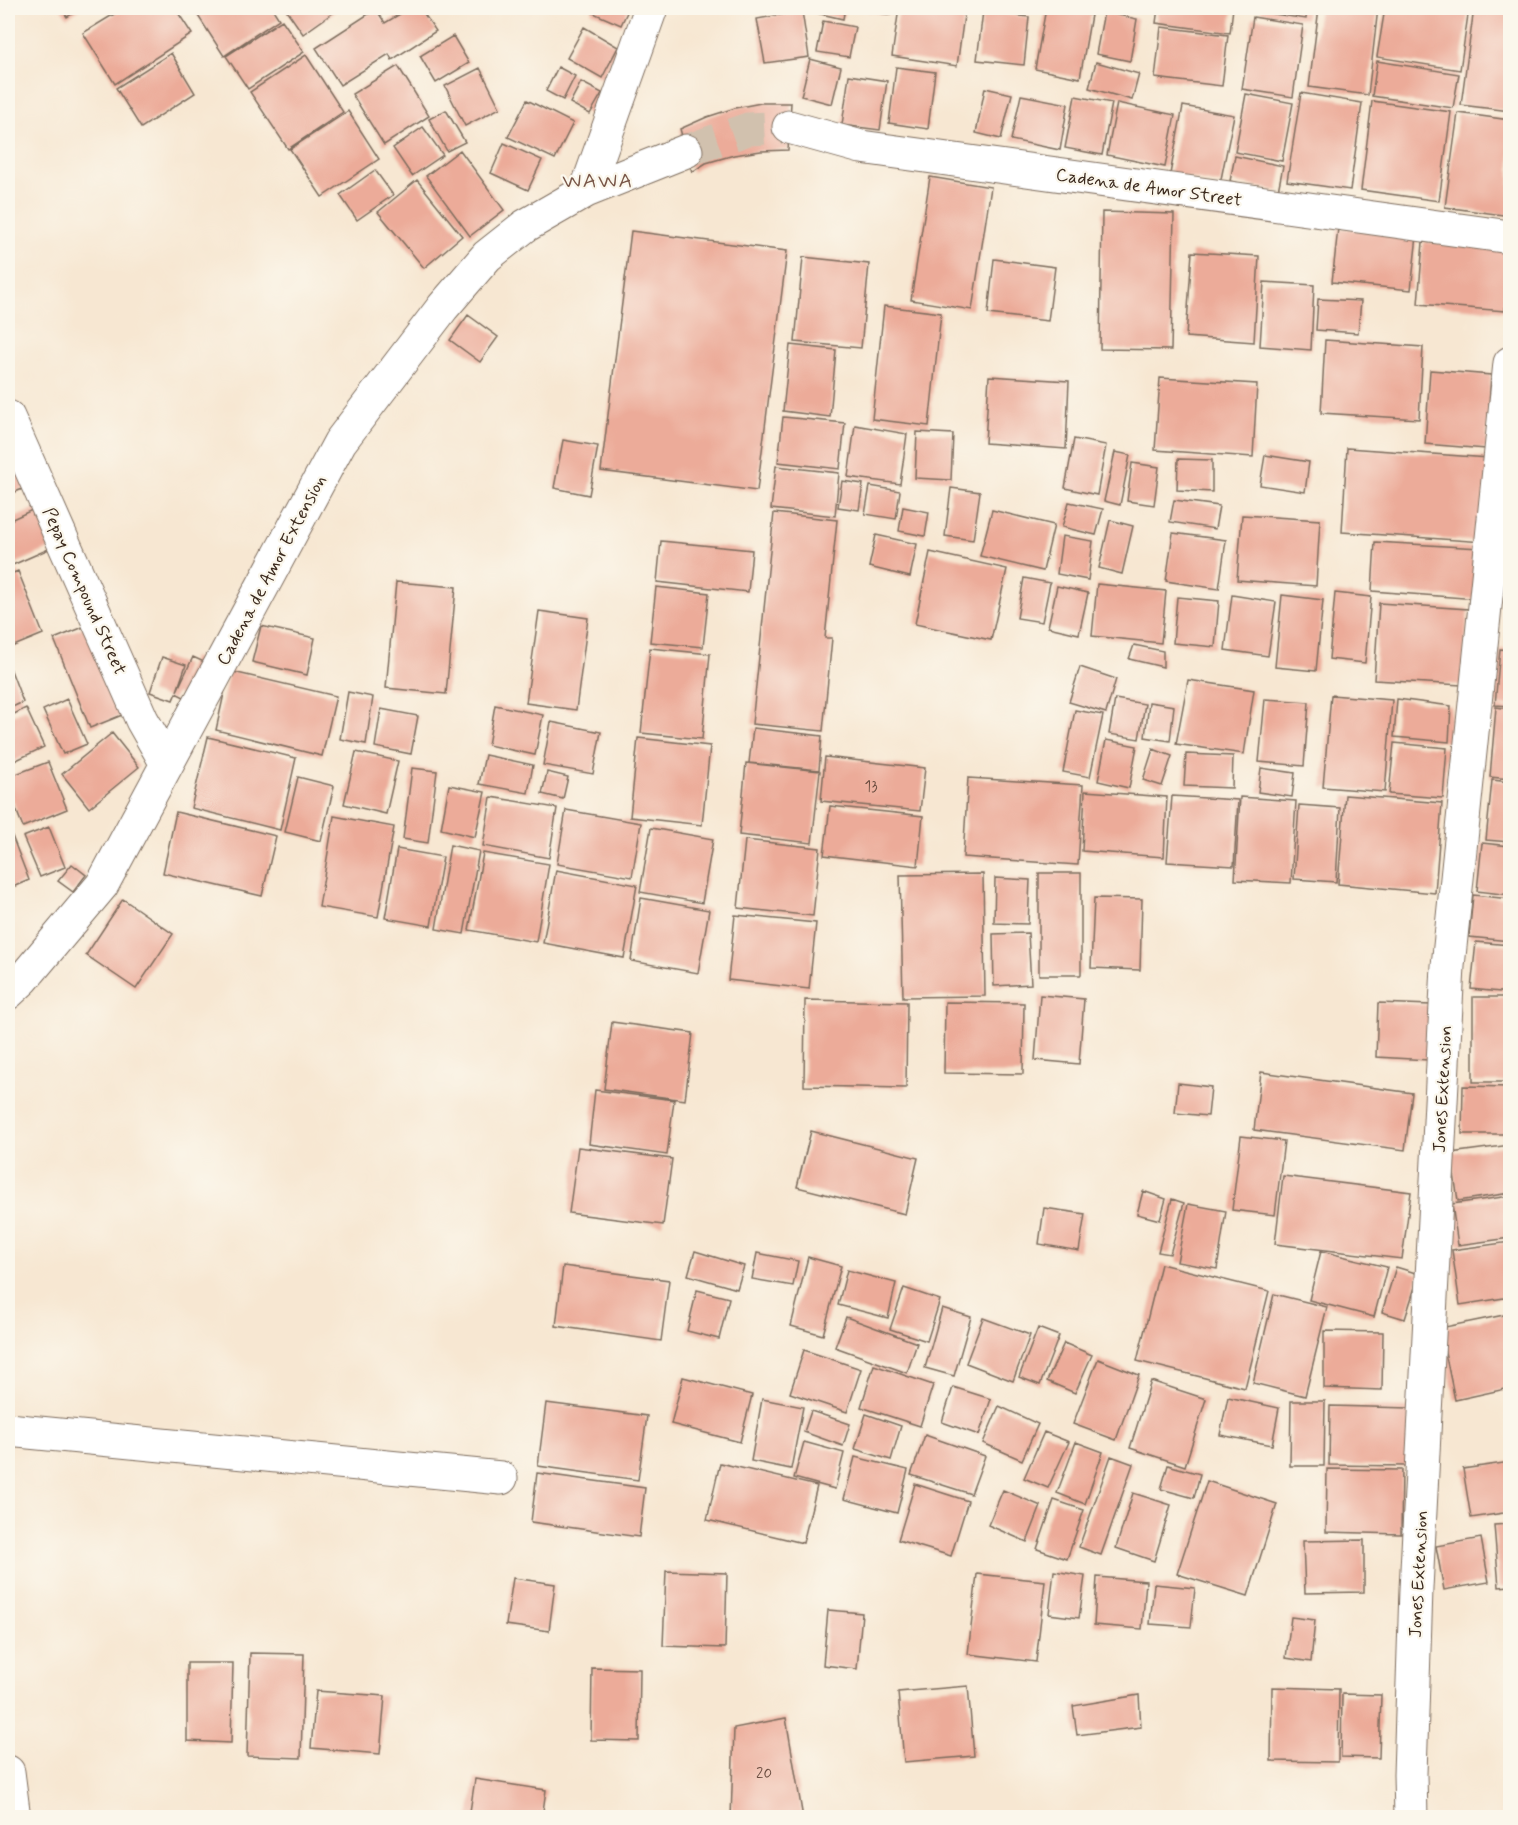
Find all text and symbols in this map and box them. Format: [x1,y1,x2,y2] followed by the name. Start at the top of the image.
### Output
[1054,163,1244,213] street label: Cadena de Amor Street
[562,167,634,195] district label: WAWA
[211,471,332,670] street label: Cadena de Amor Extension
[36,504,132,679] street label: Pepay Compound Street
[864,777,878,797] house number: 13
[1428,1025,1458,1153] street label: Jones Extension
[1404,1510,1434,1638] street label: Jones Extension
[756,1764,772,1784] house number: 20

